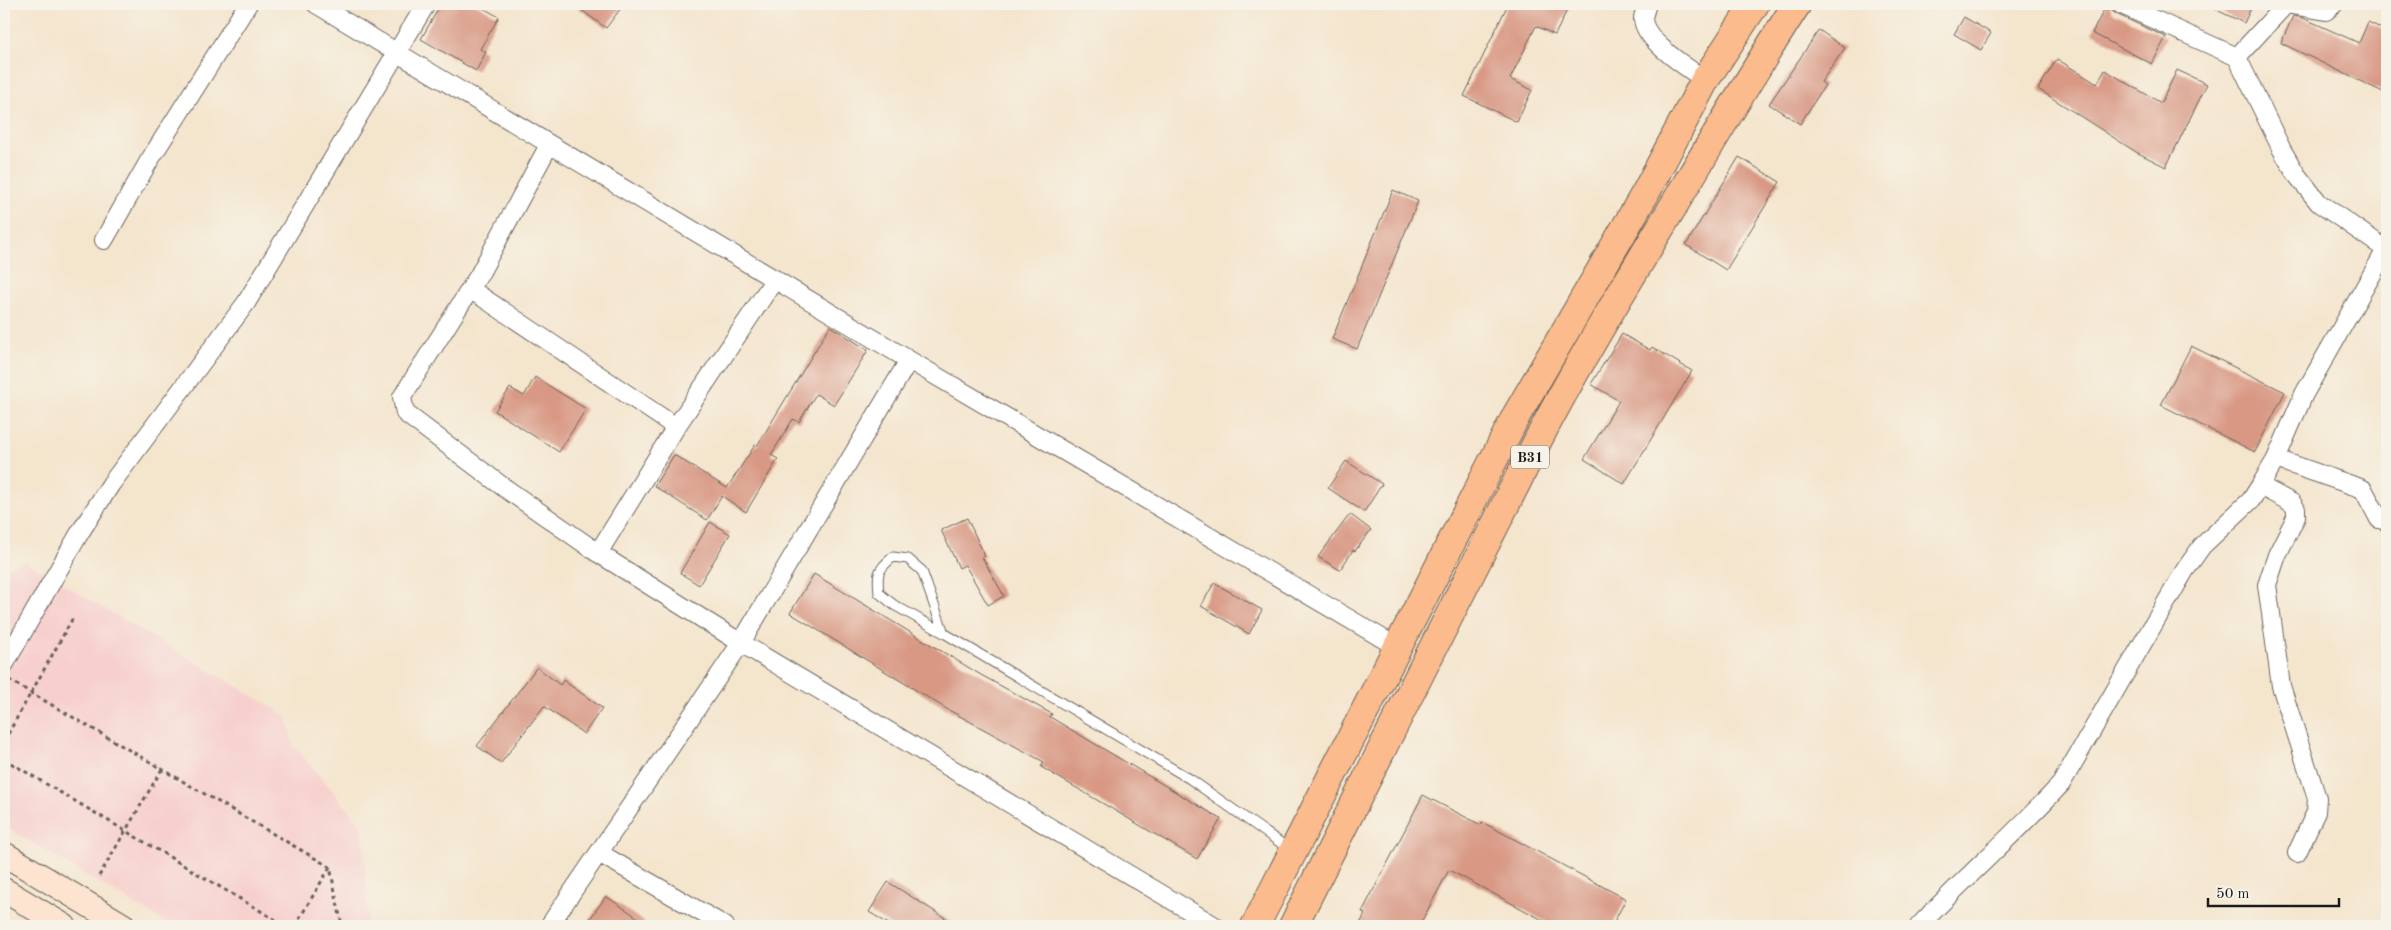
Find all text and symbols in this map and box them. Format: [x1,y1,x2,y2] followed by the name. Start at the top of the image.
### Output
[1511,446,1549,468] road number: B31
[2208,875,2340,907] scale bar
[2216,887,2250,902] text: 50 m

